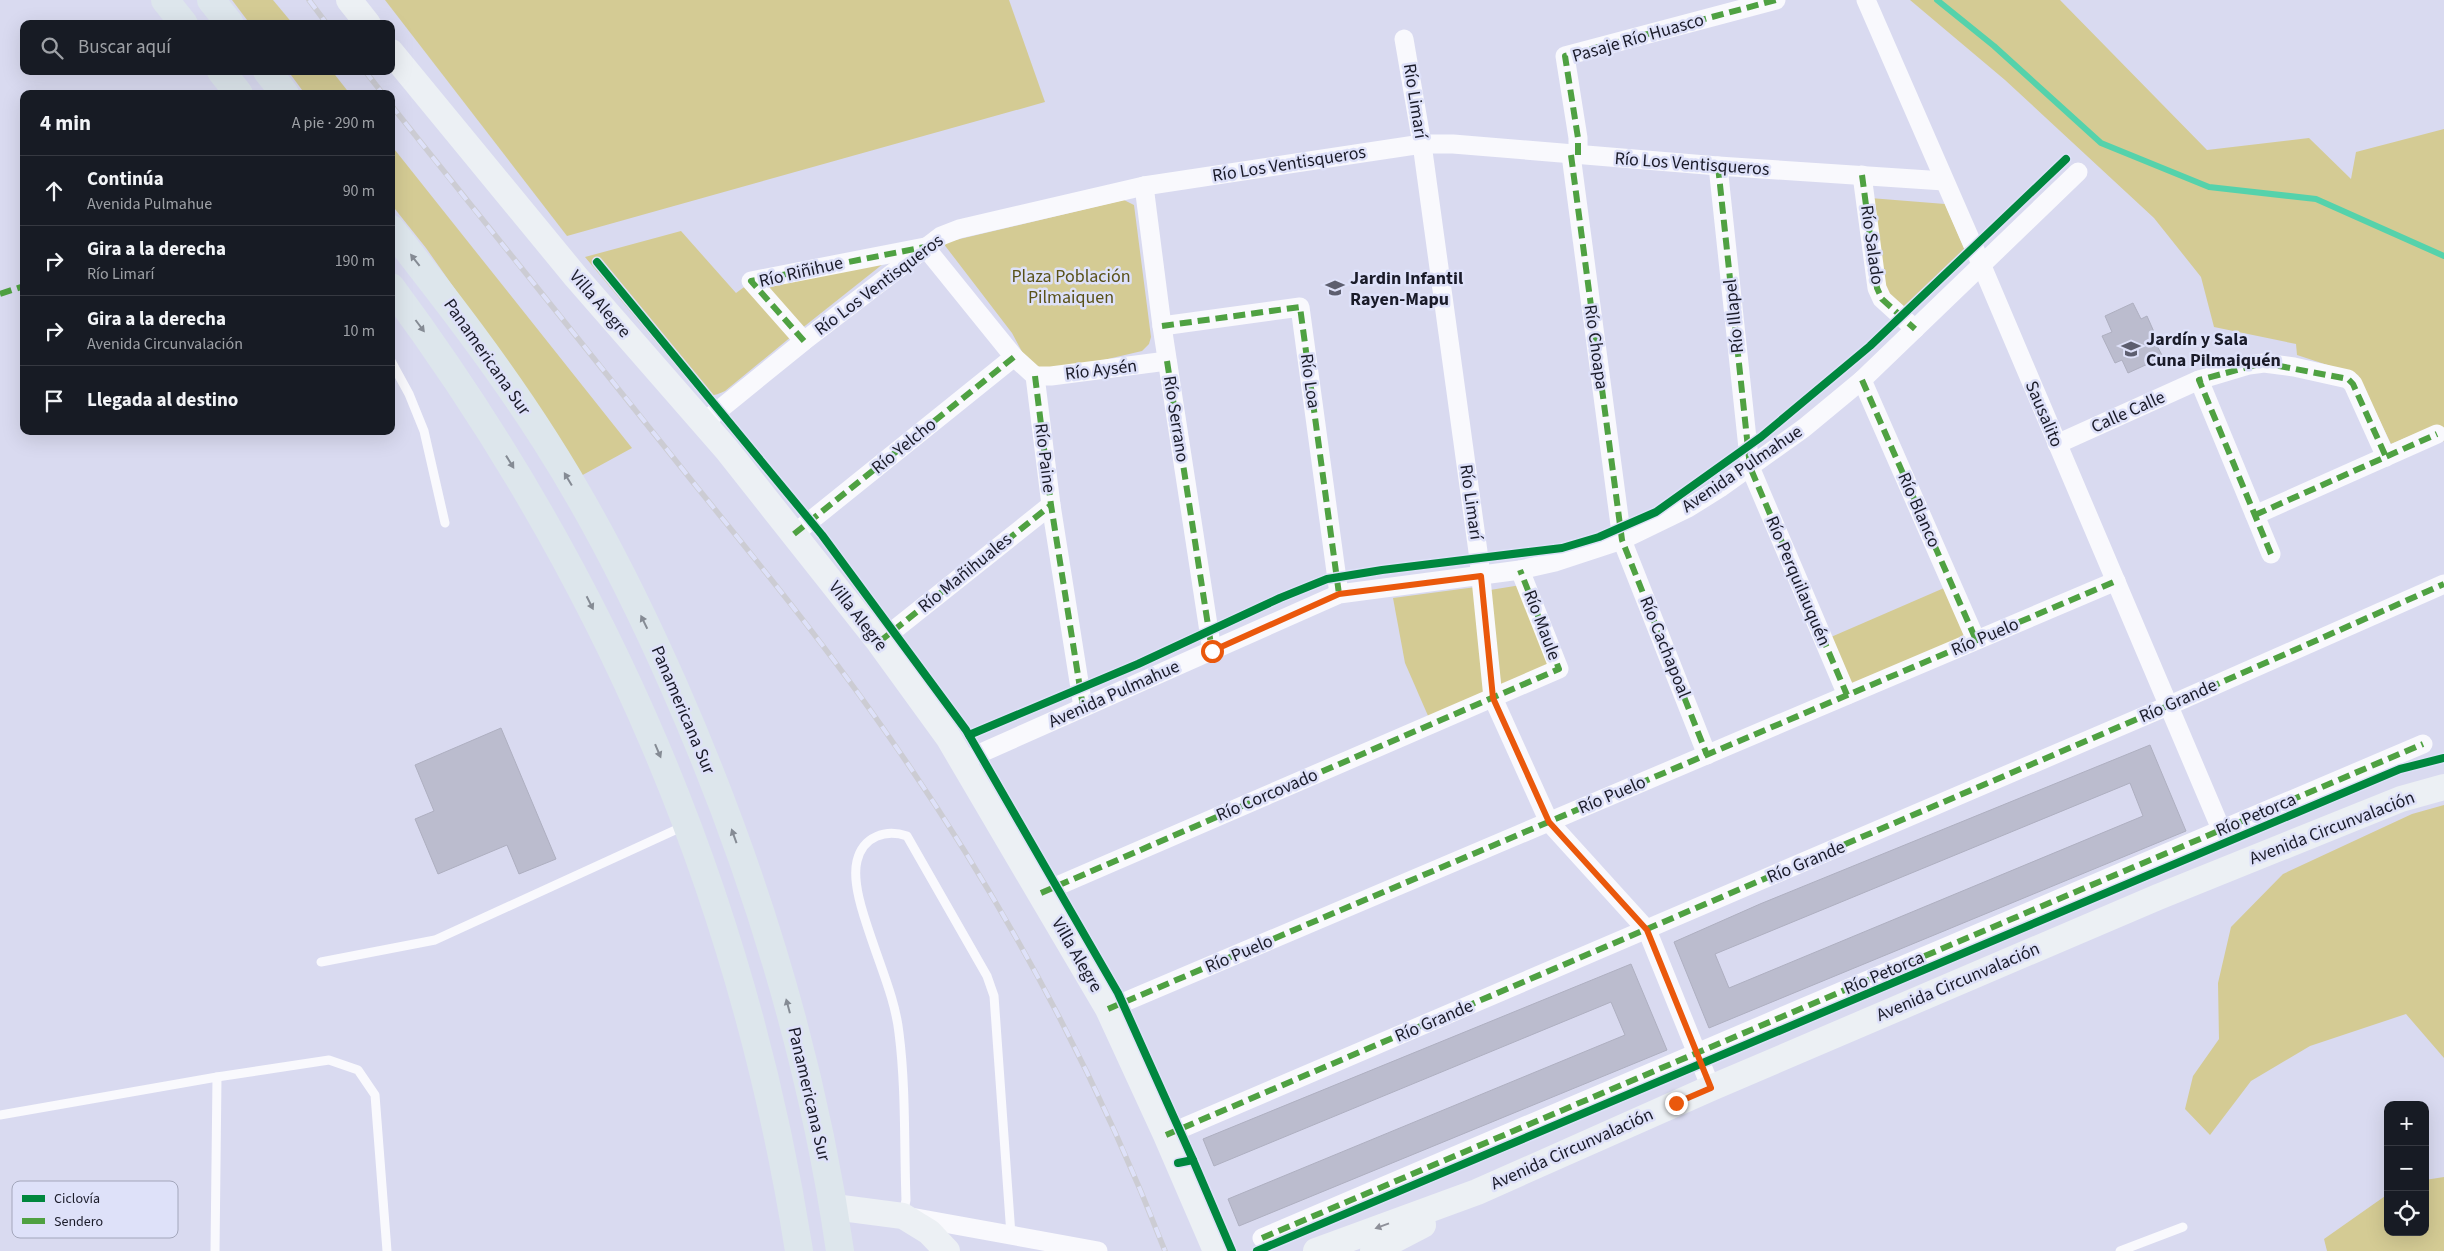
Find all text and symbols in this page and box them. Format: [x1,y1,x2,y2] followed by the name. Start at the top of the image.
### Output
[1569,7,1707,69] street label: Pasaje Río Huasco
[20,20,395,75] search box
[38,34,66,62] icon: search
[78,34,171,61] text: Buscar aquí
[1397,62,1433,141] street label: Río Limarí
[40,108,91,138] text: 4 min
[292,112,375,134] text: A pie · 290 m
[1210,140,1368,188] street label: Río Los Ventisqueros
[1614,146,1770,182] street label: Río Los Ventisqueros
[87,166,164,193] text: Continúa
[40,177,68,205] icon: ahead
[343,180,375,202] text: 90 m
[87,193,212,215] text: Avenida Pulmahue
[1854,204,1890,286] street label: Río Salado
[809,228,949,342] street label: Río Los Ventisqueros
[87,236,226,263] text: Gira a la derecha
[40,247,68,275] icon: right
[335,250,375,272] text: 190 m
[757,250,846,294] street label: Río Riñihue
[410,253,421,266] one-way arrow
[87,263,154,285] text: Río Limarí
[1011,264,1131,310] park label: Plaza Población Pilmaiquen
[563,265,637,343] street label: Villa Alegre
[1350,266,1463,312] place label: Jardin Infantil Rayen-Mapu
[1324,277,1346,299] school or university icon: Jardin Infantil Rayen-Mapu
[1718,278,1750,354] street label: Río Illapel
[437,294,537,421] street label: Panamericana Sur
[1578,303,1614,391] street label: Río Choapa
[87,306,226,333] text: Gira a la derecha
[40,317,68,345] icon: right
[415,319,425,333] one-way arrow
[343,320,375,342] text: 10 m
[2146,327,2281,373] place label: Jardín y Sala Cuna Pilmaiquén
[87,333,243,355] text: Avenida Circunvalación
[2120,338,2142,360] school or university icon: Jardín y Sala Cuna Pilmaiquén
[1294,352,1326,410] street label: Río Loa
[1064,353,1138,387] street label: Río Aysén
[1157,374,1195,464] street label: Río Serrano
[2019,377,2069,451] street label: Sausalito
[2087,385,2169,439] street label: Calle Calle
[40,387,68,415] icon: arrive
[87,387,238,414] text: Llegada al destino
[866,412,942,480] street label: Río Yelcho
[1677,419,1807,519] street label: Avenida Pulmahue
[1028,422,1062,494] street label: Río Paine
[506,455,515,468] one-way arrow
[1453,463,1489,542] street label: Río Limarí
[1891,469,1947,551] street label: Río Blanco
[564,472,573,485] one-way arrow
[1759,512,1837,650] street label: Río Perquilauquén
[913,527,1017,619] street label: Río Mañihuales
[823,576,893,656] street label: Villa Alegre
[1517,586,1567,664] street label: Río Maule
[1633,592,1697,702] street label: Río Cachapoal
[586,596,594,610] one-way arrow
[1947,612,2023,662] street label: Río Puelo
[640,615,648,629] one-way arrow
[1201,640,1224,663] route start
[645,642,722,779] street label: Panamericana Sur
[1045,654,1184,734] street label: Avenida Pulmahue
[2135,673,2221,729] street label: Río Grande
[655,743,663,758] one-way arrow
[1212,762,1322,828] street label: Río Corcovado
[1574,770,1650,820] street label: Río Puelo
[2246,785,2418,871] street label: Avenida Circunvalación
[2212,787,2300,843] street label: Río Petorca
[730,829,737,844] one-way arrow
[1763,834,1849,890] street label: Río Grande
[1045,913,1109,997] street label: Villa Alegre
[1201,929,1277,979] street label: Río Puelo
[1872,936,2044,1028] street label: Avenida Circunvalación
[1840,945,1928,1001] street label: Río Petorca
[1391,993,1477,1049] street label: Río Grande
[784,998,792,1013] one-way arrow
[781,1024,837,1164] street label: Panamericana Sur
[1665,1092,1688,1115] route end
[2384,1101,2429,1236] map controls
[2384,1101,2429,1146] button: +
[1487,1102,1657,1196] street label: Avenida Circunvalación
[2384,1146,2429,1191] button: −
[12,1181,178,1238] legend
[54,1189,100,1209] text: Ciclovía
[2384,1191,2429,1236] button: locate
[54,1212,103,1232] text: Sendero
[1374,1223,1389,1230] one-way arrow

